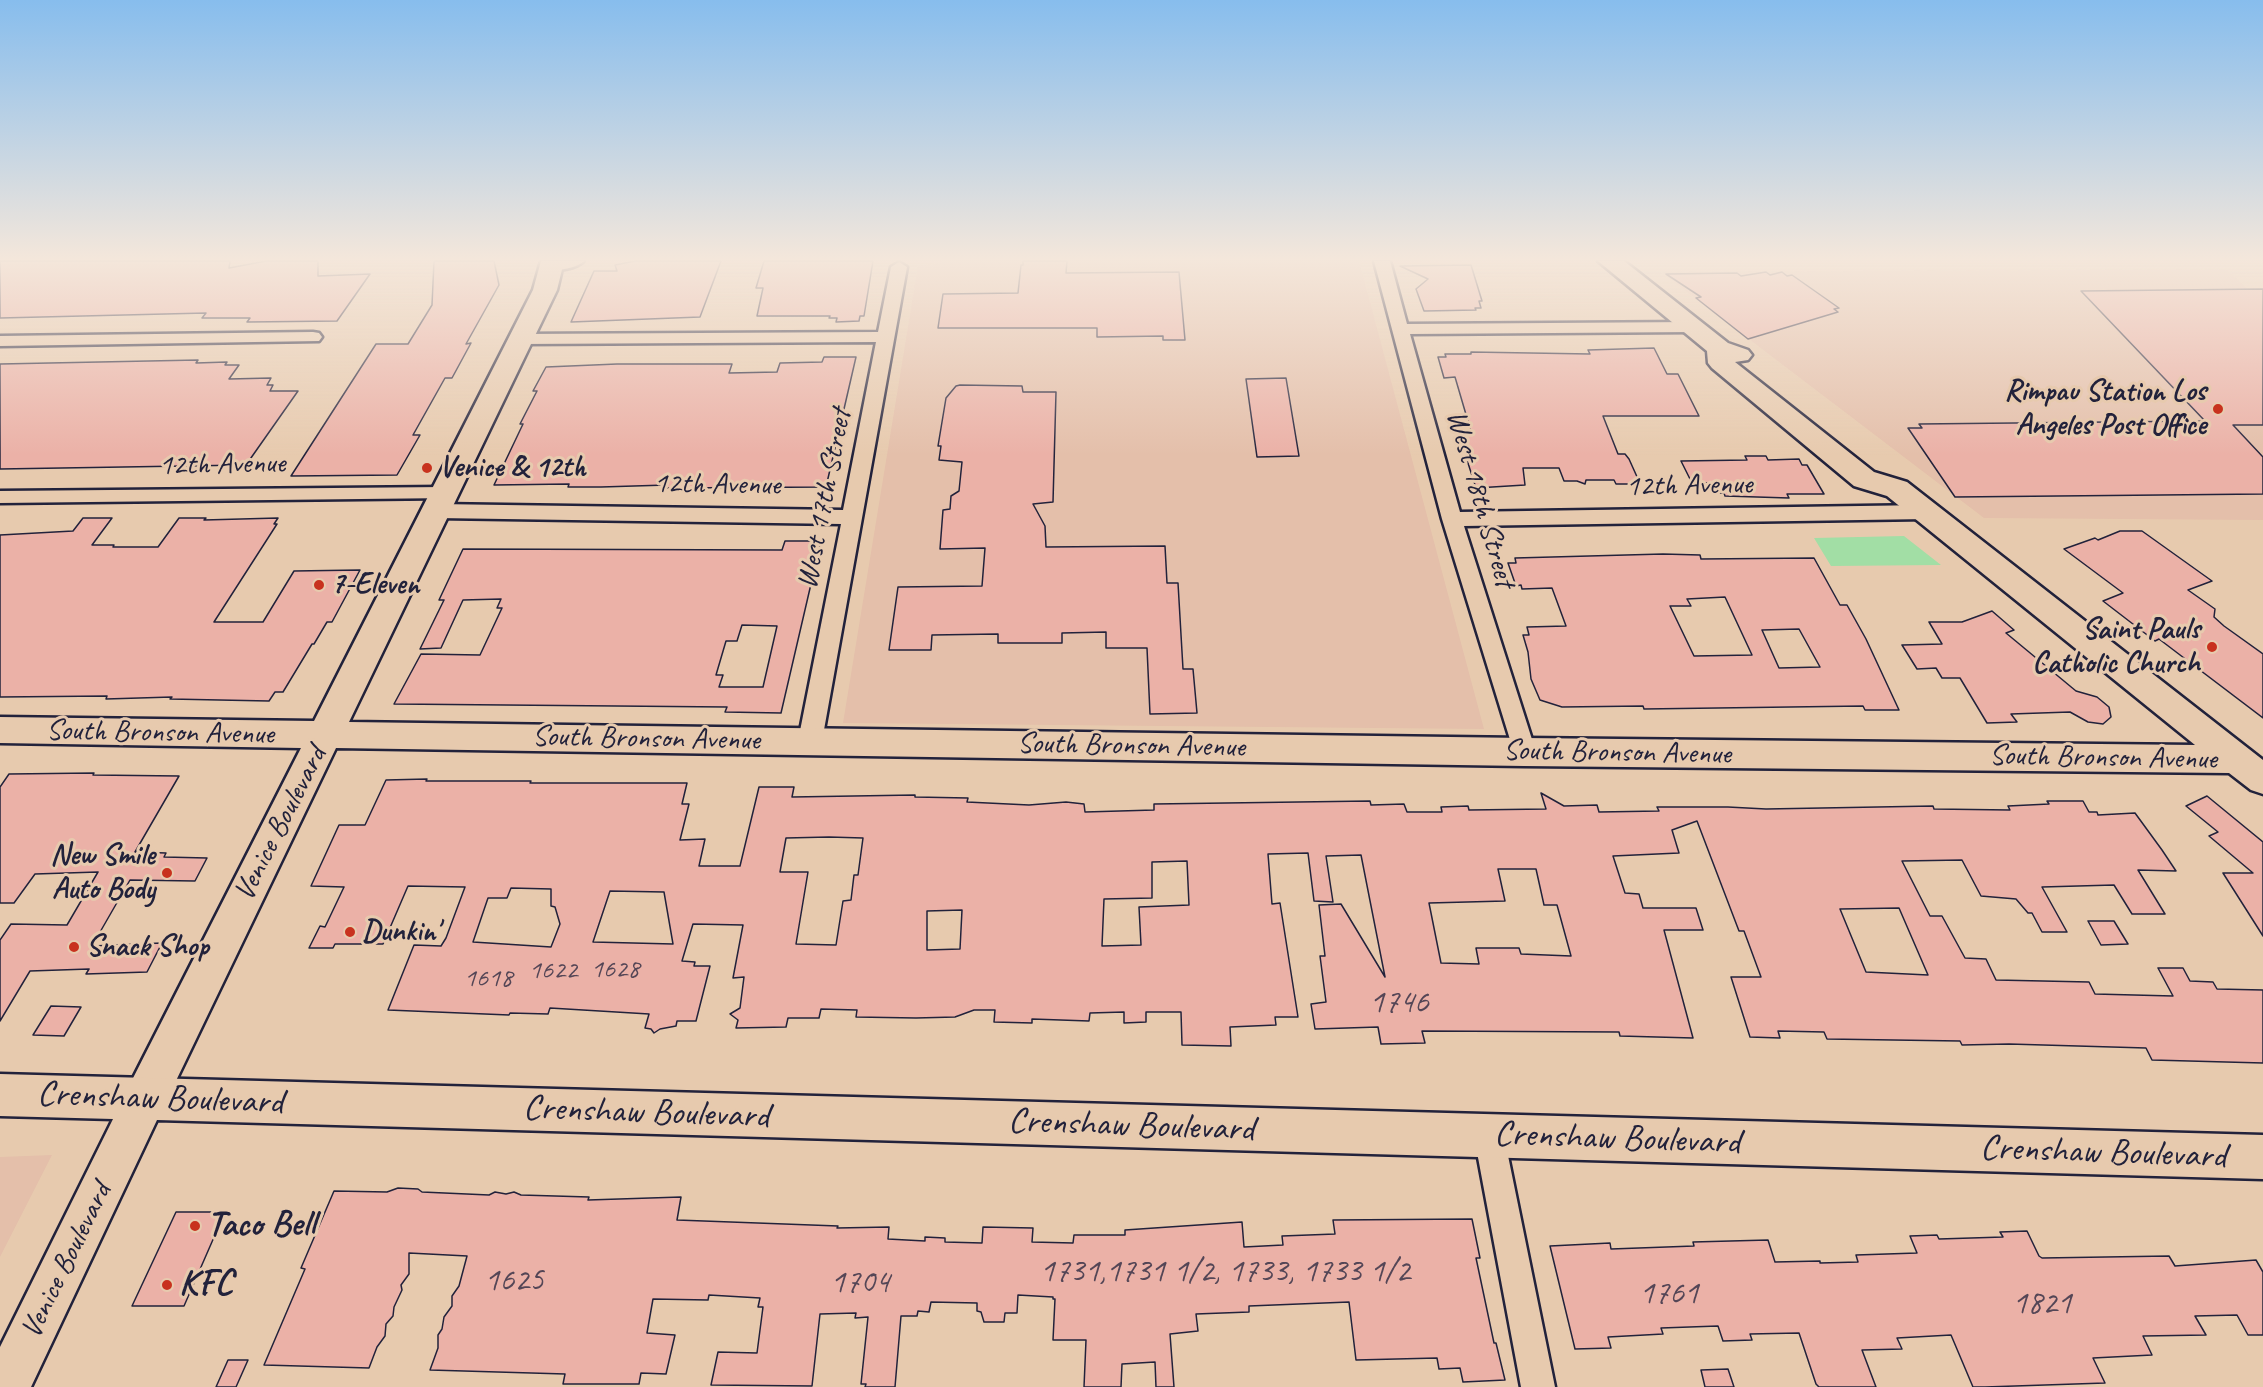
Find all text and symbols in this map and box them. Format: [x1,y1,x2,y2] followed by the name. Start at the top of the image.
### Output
[2004,374,2206,444] place label: Rimpau Station Los Angeles Post Office
[2211,402,2225,416] marker: Rimpau Station Los Angeles Post Office
[790,406,860,592] street label: West 17th Street
[1438,406,1522,592] street label: West 18th Street
[158,446,286,484] street label: 12th Avenue
[439,450,586,486] place label: Venice & 12th
[420,461,434,475] marker: Venice & 12th
[653,466,781,504] street label: 12th Avenue
[1625,467,1753,505] street label: 12th Avenue
[331,567,419,603] place label: 7-Eleven
[312,578,326,592] marker: 7-Eleven
[2032,612,2200,682] place label: Saint Pauls Catholic Church
[2205,640,2219,654] marker: Saint Pauls Catholic Church
[46,713,274,753] street label: South Bronson Avenue
[532,719,760,759] street label: South Bronson Avenue
[1017,726,1245,766] street label: South Bronson Avenue
[1503,733,1731,773] street label: South Bronson Avenue
[1989,738,2217,778] street label: South Bronson Avenue
[227,741,335,907] street label: Venice Boulevard
[50,838,155,908] place label: New Smile Auto Body
[160,866,174,880] marker: New Smile Auto Body
[362,914,439,950] place label: Dunkin'
[343,925,357,939] marker: Dunkin'
[86,929,209,965] place label: Snack Shop
[67,940,81,954] marker: Snack Shop
[591,954,639,986] house number: 1628
[529,955,577,987] house number: 1622
[464,963,512,995] house number: 1618
[1369,983,1429,1023] house number: 1746
[36,1073,284,1125] street label: Crenshaw Boulevard
[522,1087,770,1139] street label: Crenshaw Boulevard
[1007,1100,1255,1152] street label: Crenshaw Boulevard
[1493,1113,1741,1165] street label: Crenshaw Boulevard
[1979,1127,2227,1179] street label: Crenshaw Boulevard
[14,1178,120,1344] street label: Venice Boulevard
[207,1204,315,1248] place label: Taco Bell
[188,1219,202,1233] marker: Taco Bell
[1040,1252,1410,1292] house number: 1731,1731 1/2, 1733, 1733 1/2
[484,1261,544,1301] house number: 1625
[179,1263,232,1307] place label: KFC
[830,1263,890,1303] house number: 1704
[1639,1274,1699,1314] house number: 1761
[160,1278,174,1292] marker: KFC
[2012,1284,2072,1324] house number: 1821

